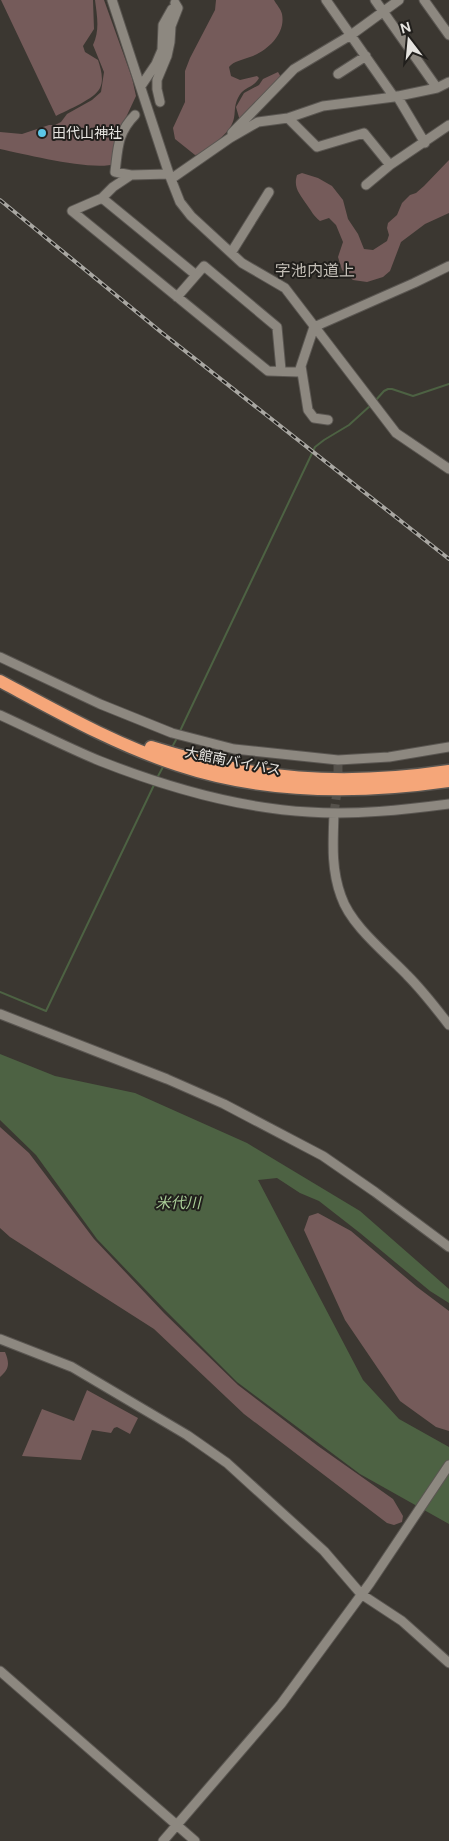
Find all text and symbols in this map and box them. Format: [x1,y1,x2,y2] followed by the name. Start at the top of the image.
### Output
[384,15,434,65] north arrow
[398,17,413,38] text: N
[52,124,122,142] place label: 田代山神社
[36,127,48,139] marker: 田代山神社
[275,260,355,281] district label: 字池内道上
[183,743,283,779] street label: 大館南バイパス
[155,1193,202,1213] water label: 米代川

